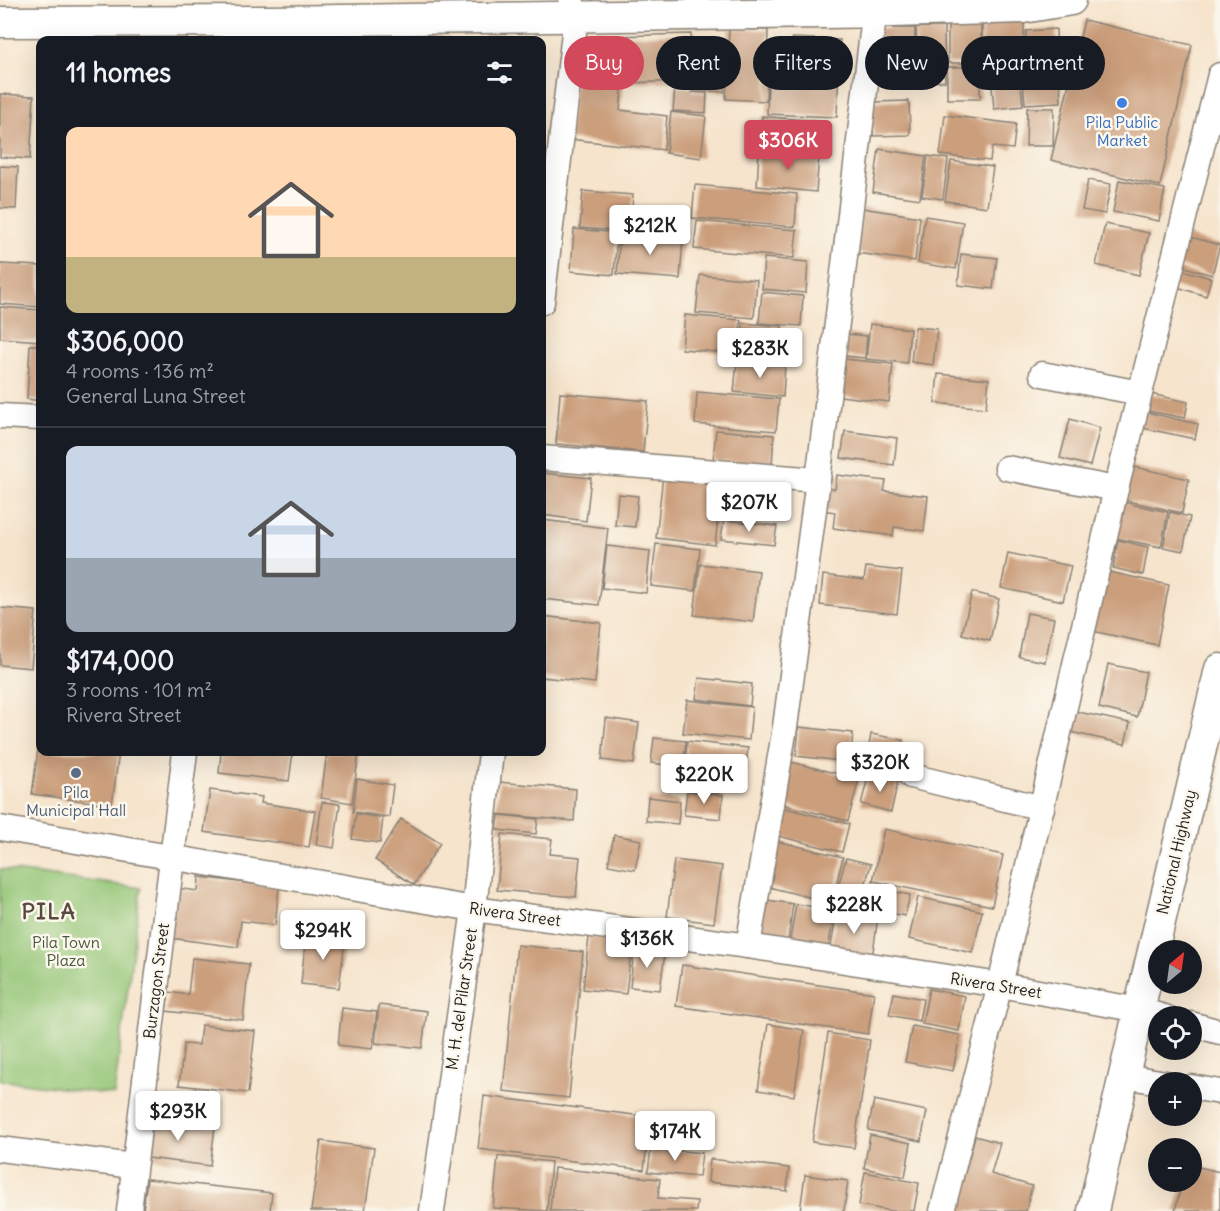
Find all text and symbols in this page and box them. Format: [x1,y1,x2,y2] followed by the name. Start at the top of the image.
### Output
[564,36,644,90] chip: Buy
[656,36,741,90] chip: Rent
[753,36,853,90] chip: Filters
[865,36,949,90] chip: New
[961,36,1105,90] chip: Apartment
[66,56,171,89] text: 11 homes
[483,56,516,89] icon: filters
[1115,96,1129,110] marker: Pila Public Market
[1086,112,1158,150] place label: Pila Public Market
[746,120,830,171] pin: $306K
[758,127,818,152] text: $306K
[237,166,345,274] icon: home
[608,205,692,256] pin: $212K
[623,212,677,237] text: $212K
[66,325,184,358] text: $306,000
[718,328,802,379] pin: $283K
[731,335,789,360] text: $283K
[66,358,214,383] text: 4 rooms · 136 m²
[66,383,246,408] text: General Luna Street
[707,482,791,533] pin: $207K
[237,485,345,593] icon: home
[720,489,778,514] text: $207K
[66,644,174,677] text: $174,000
[66,677,212,702] text: 3 rooms · 101 m²
[66,702,181,727] text: Rivera Street
[838,742,922,793] pin: $320K
[851,749,909,774] text: $320K
[662,754,746,805] pin: $220K
[675,761,733,786] text: $220K
[69,766,83,780] marker: Pila Municipal Hall
[26,782,126,820] place label: Pila Municipal Hall
[1152,788,1200,916] street label: National Highway
[812,884,896,935] pin: $228K
[826,891,882,916] text: $228K
[22,897,76,925] district label: PILA
[468,898,563,930] street label: Rivera Street
[281,910,365,961] pin: $294K
[294,917,352,942] text: $294K
[605,918,689,969] pin: $136K
[139,921,173,1040] street label: Burzagon Street
[620,925,674,950] text: $136K
[441,926,481,1071] street label: M. H. del Pilar Street
[32,932,100,970] park label: Pila Town Plaza
[1148,940,1202,994] north arrow
[1148,940,1202,1192] map controls
[949,968,1044,1002] street label: Rivera Street
[1148,1006,1202,1060] button: locate
[1148,1072,1202,1126] button: +
[136,1091,220,1142] pin: $293K
[149,1098,207,1123] text: $293K
[633,1111,717,1162] pin: $174K
[649,1118,701,1143] text: $174K
[1148,1138,1202,1192] button: −

